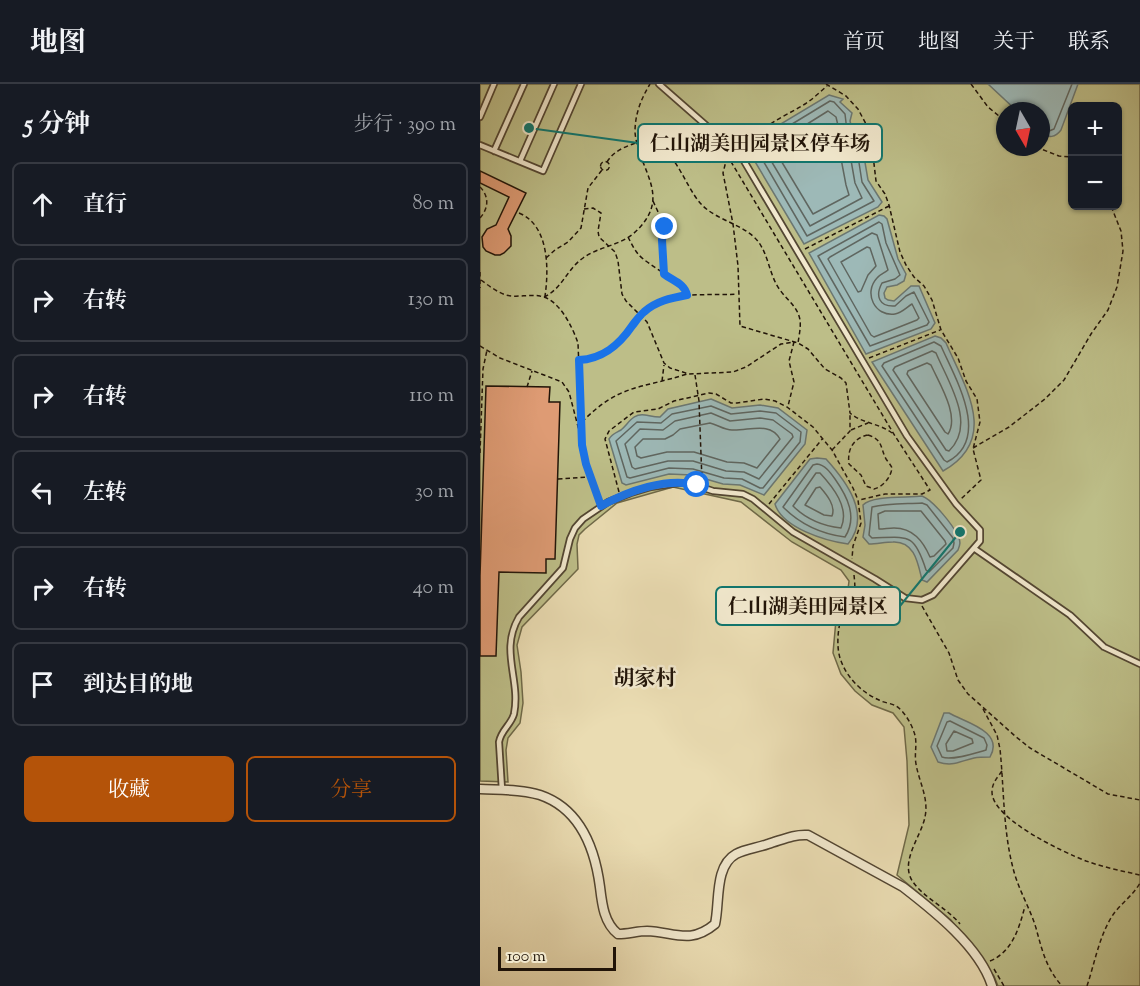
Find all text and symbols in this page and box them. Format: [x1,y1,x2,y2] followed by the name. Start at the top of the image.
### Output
[30,24,86,64] text: 地图
[843,28,885,58] text: 首页
[918,28,960,58] text: 地图
[993,28,1035,58] text: 关于
[1068,28,1110,58] text: 联系
[996,102,1050,156] north arrow
[1068,102,1122,210] map controls
[1068,102,1122,156] button: +
[24,107,90,144] text: 5 分钟
[353,111,456,140] text: 步行 · 390 m
[638,124,882,162] callout: 仁山湖美田园景区停车场
[650,131,870,160] text: 仁山湖美田园景区停车场
[1068,156,1122,210] button: −
[26,188,59,221] icon: ahead
[83,190,127,222] text: 直行
[413,190,454,219] text: 80 m
[651,213,677,239] route end
[26,284,59,317] icon: right
[83,286,127,318] text: 右转
[408,286,454,315] text: 130 m
[26,380,59,413] icon: right
[83,382,127,414] text: 右转
[409,382,454,411] text: 110 m
[683,471,709,497] route start
[26,476,59,509] icon: left
[83,478,127,510] text: 左转
[415,478,454,507] text: 30 m
[26,572,59,605] icon: right
[83,574,127,606] text: 右转
[413,574,454,603] text: 40 m
[716,587,900,625] callout: 仁山湖美田园景区
[728,594,888,623] text: 仁山湖美田园景区
[614,665,677,695] district label: 胡家村
[26,668,59,701] icon: arrive
[83,670,193,702] text: 到达目的地
[24,756,234,822] button: 收藏
[246,756,456,822] button: 分享
[498,944,616,972] scale bar
[507,946,546,969] text: 100 m

